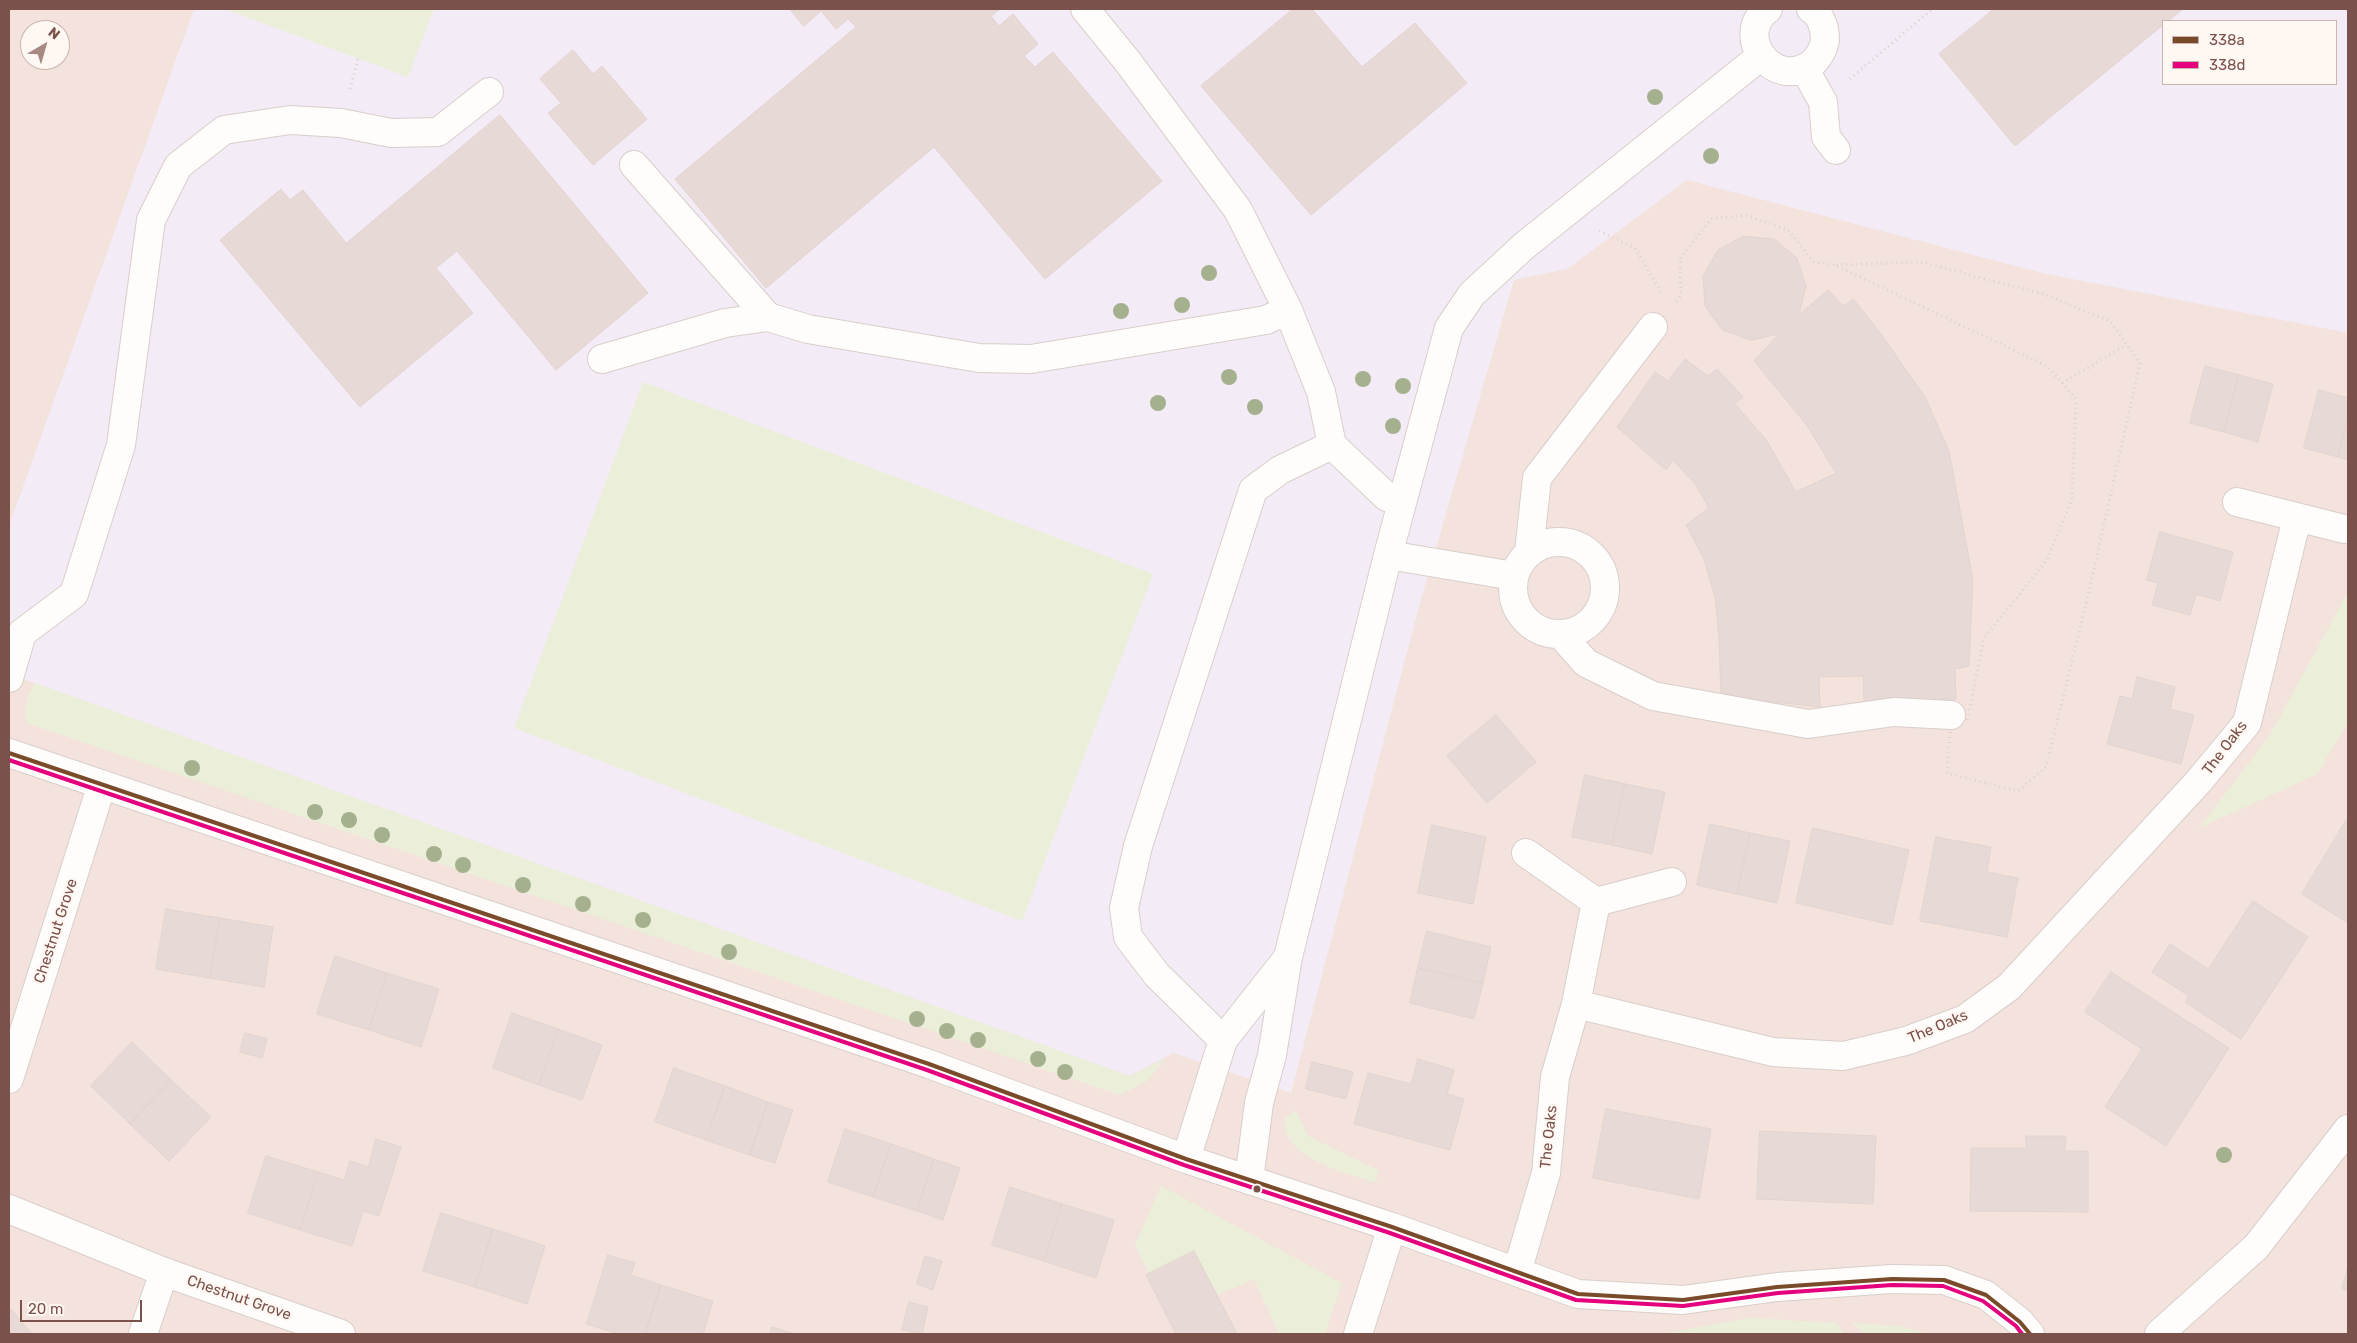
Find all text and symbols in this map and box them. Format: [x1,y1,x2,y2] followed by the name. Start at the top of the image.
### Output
[20,20,70,70] north arrow
[2162,20,2337,85] legend
[45,24,63,43] text: N
[2209,31,2245,49] text: 338a
[2209,56,2246,74] text: 338d
[2199,717,2251,779] street label: The Oaks
[31,876,81,986] street label: Chestnut Grove
[1905,1006,1971,1048] street label: The Oaks
[1537,1105,1561,1169] street label: The Oaks
[1252,1184,1262,1194] unlabelled marker
[184,1272,294,1324] street label: Chestnut Grove
[22,1290,145,1322] scale bar
[28,1300,63,1318] text: 20 m

